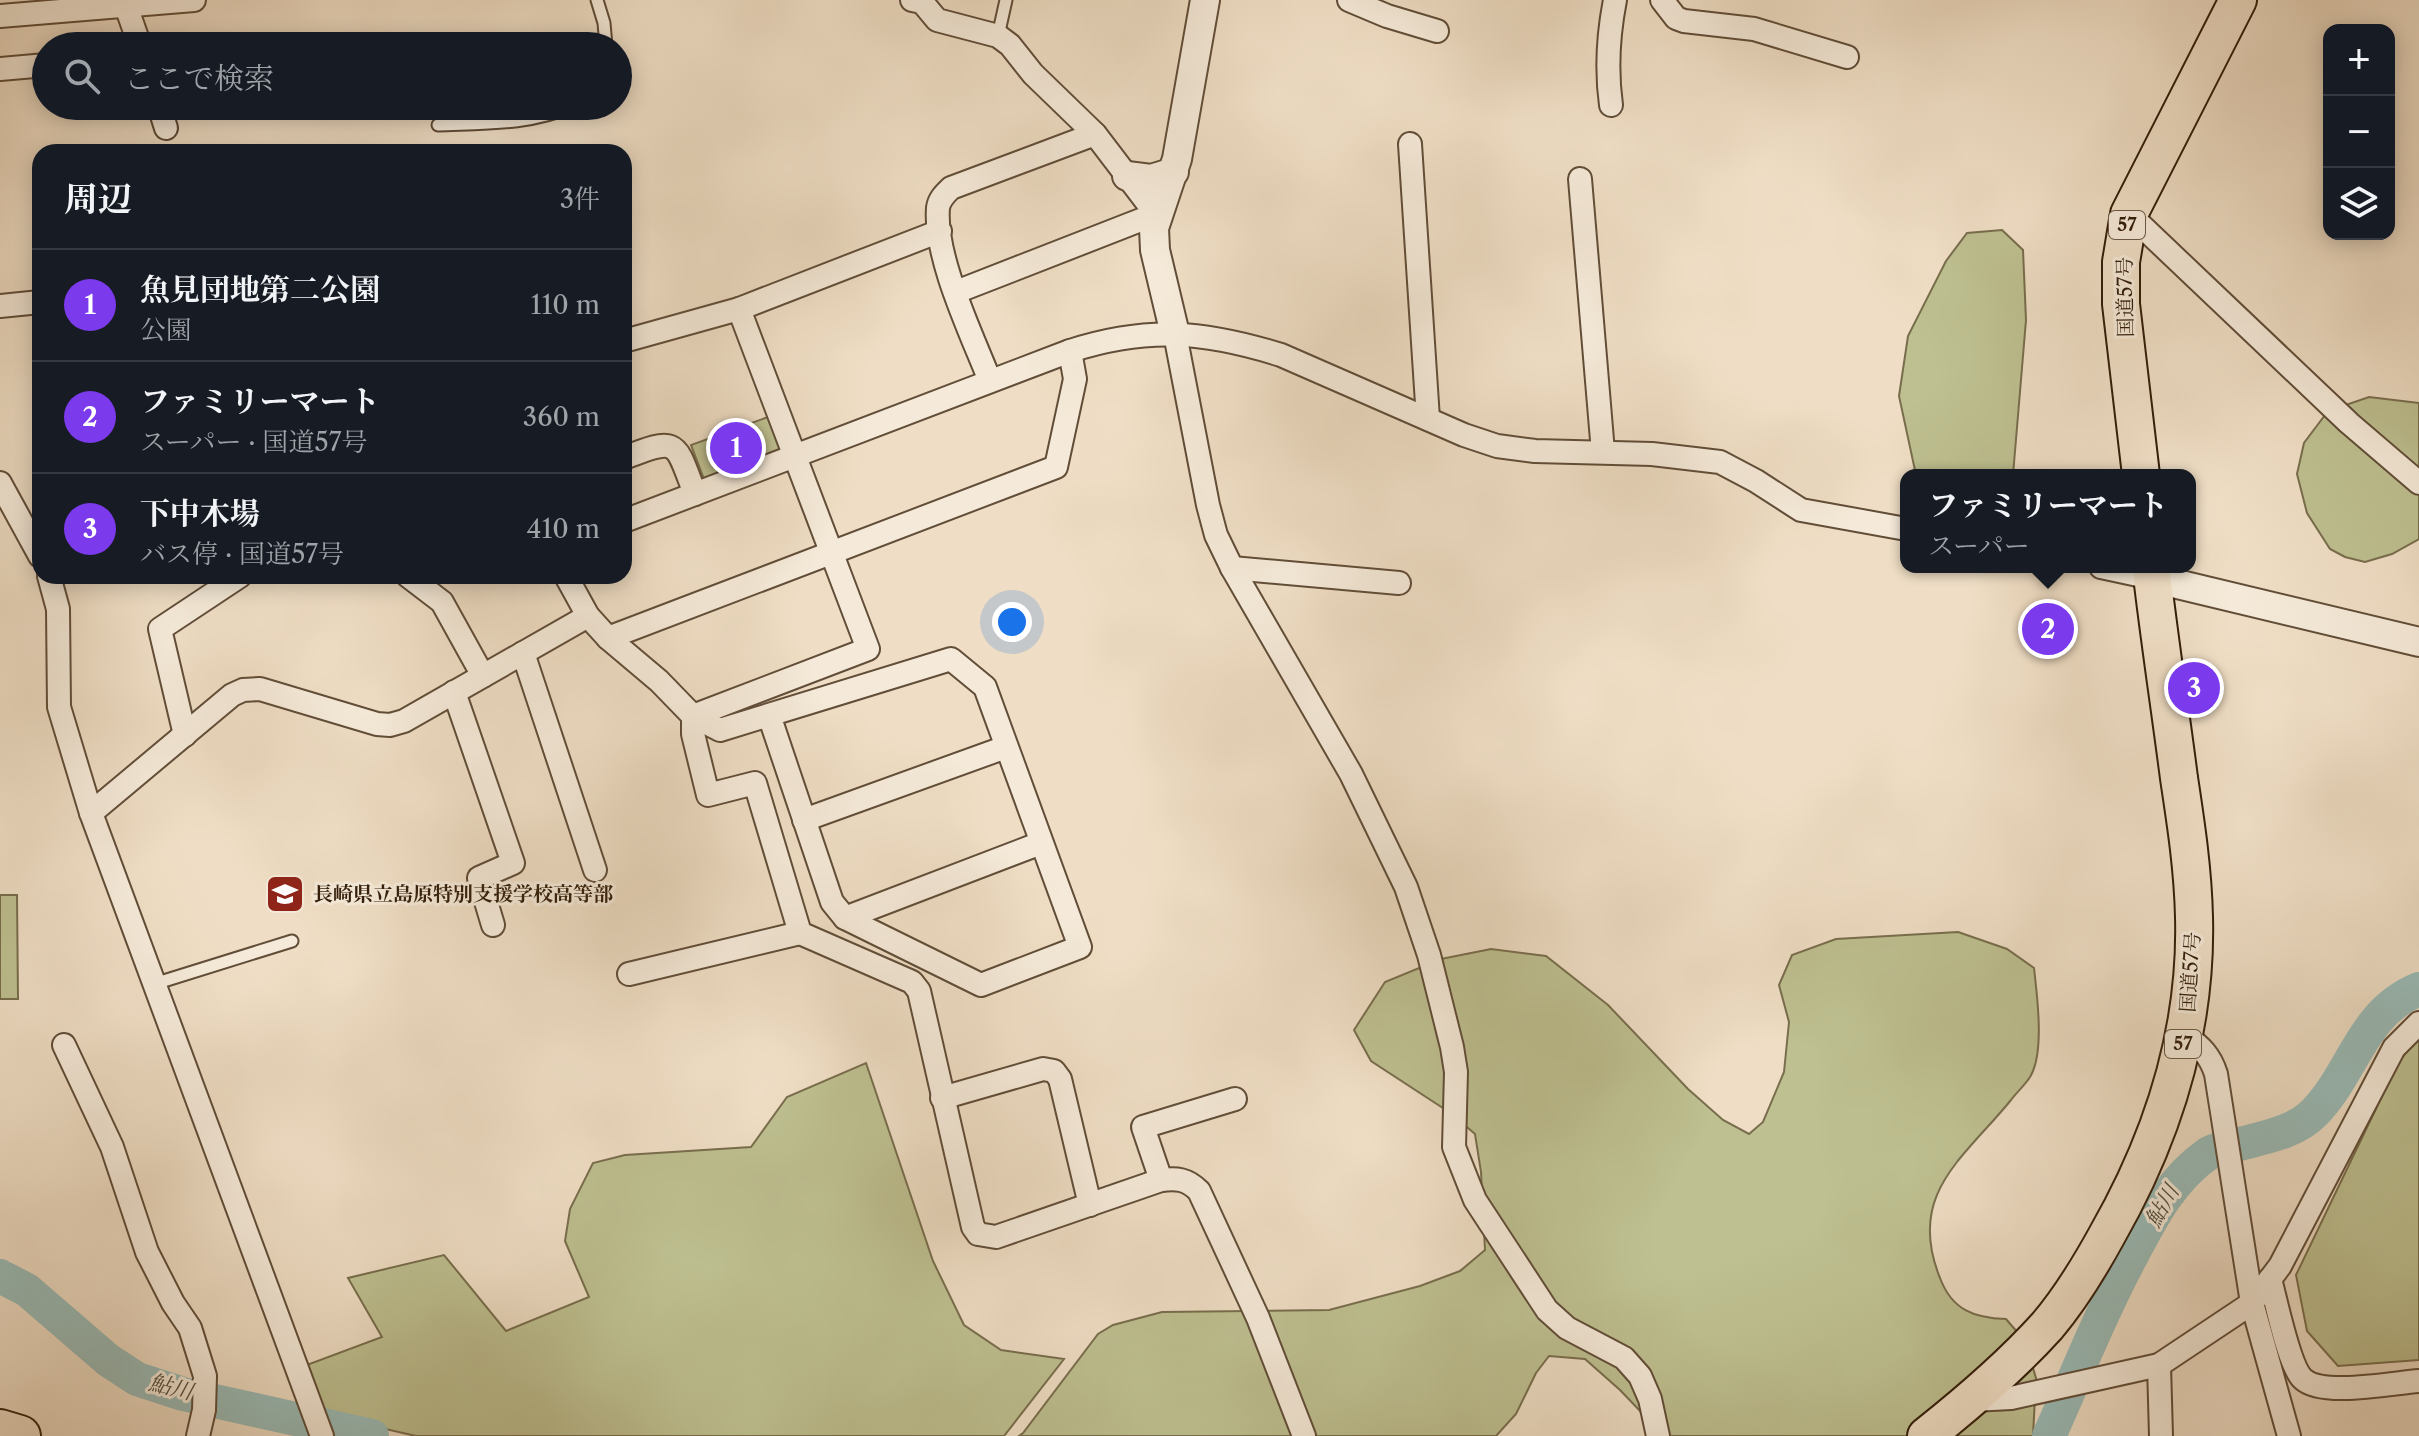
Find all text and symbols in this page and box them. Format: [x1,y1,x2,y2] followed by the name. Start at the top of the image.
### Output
[2323,24,2395,240] map controls
[2323,24,2395,96] button: +
[32,32,632,120] search box
[60,54,104,98] icon: search
[124,60,274,97] text: ここで検索
[2323,96,2395,168] button: −
[2323,168,2395,240] button: layers
[64,178,132,220] text: 周辺
[560,183,600,215] text: 3件
[2109,211,2145,239] road number: 57
[2112,256,2138,338] street label: 国道57号
[140,271,380,308] text: 魚見団地第二公園
[84,289,96,321] text: 1
[531,289,600,321] text: 110 m
[140,314,192,346] text: 公園
[140,383,379,420] text: ファミリーマート
[82,401,98,433] text: 2
[523,401,600,433] text: 360 m
[710,418,762,478] pin: 1
[140,426,368,458] text: スーパー · 国道57号
[1900,469,2196,573] popup
[1928,487,2168,524] text: ファミリーマート
[140,495,260,532] text: 下中木場
[83,513,97,545] text: 3
[526,513,600,545] text: 410 m
[1928,530,2030,562] text: スーパー
[140,538,344,570] text: バス停 · 国道57号
[2022,599,2074,659] pin: 2
[992,602,1032,642] your location
[2168,658,2220,718] pin: 3
[264,873,306,915] school or university icon: 長崎県立島原特別支援学校高等部
[313,882,613,906] place label: 長崎県立島原特別支援学校高等部
[2175,931,2205,1013] street label: 国道57号
[2165,1030,2201,1058] road number: 57
[2139,1178,2186,1232] water label: 鮎川
[146,1369,198,1406] water label: 鮎川

